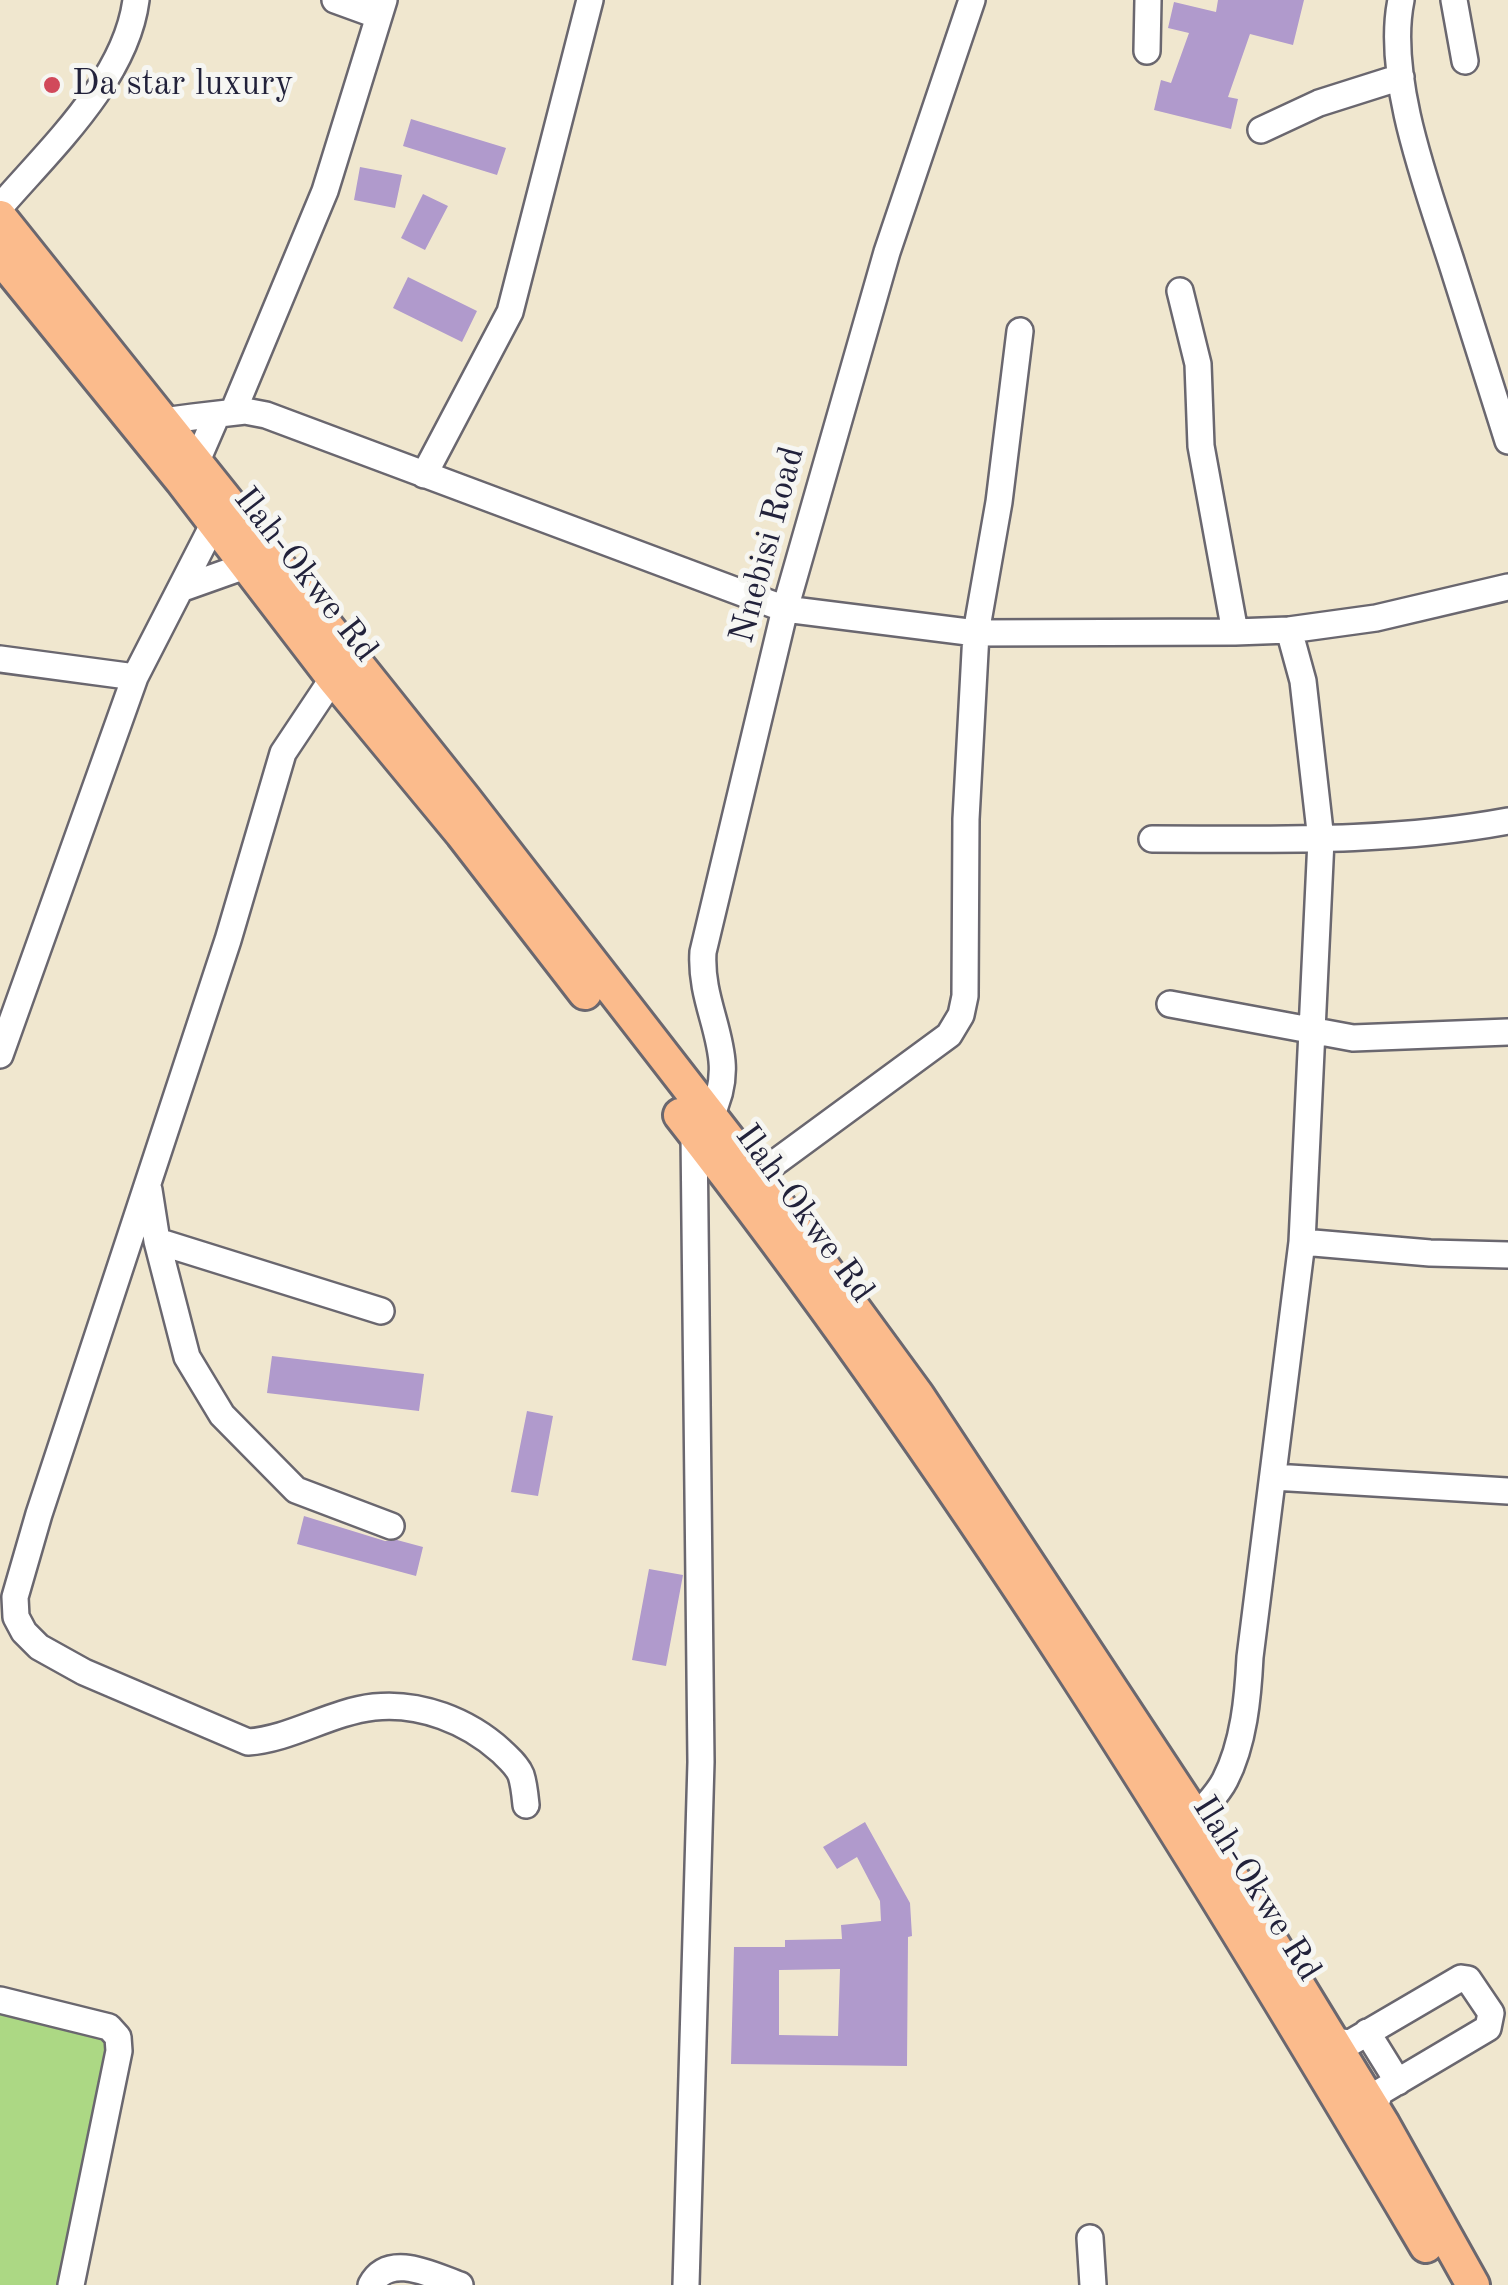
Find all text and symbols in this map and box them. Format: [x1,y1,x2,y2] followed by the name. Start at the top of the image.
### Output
[72,64,293,106] place label: Da star luxury
[41,74,63,96] marker: Da star luxury
[722,442,814,648] street label: Nnebisi Road
[224,479,386,671] street label: Ilah-Okwe Rd
[725,1117,883,1311] street label: Ilah-Okwe Rd
[1183,1789,1329,1989] street label: Ilah-Okwe Rd

